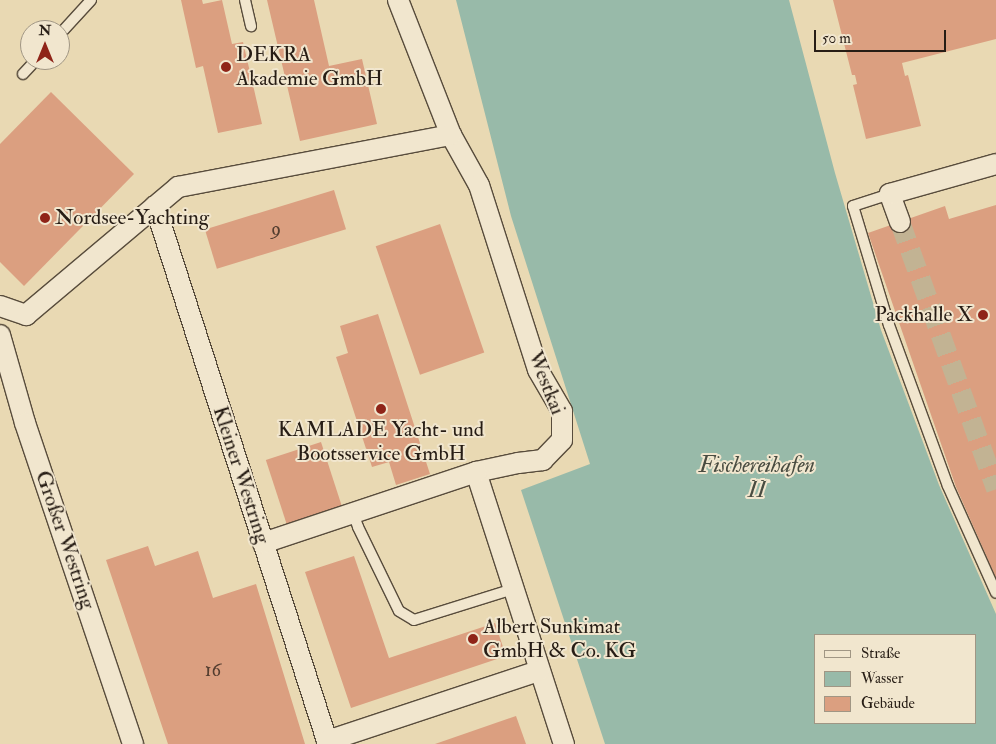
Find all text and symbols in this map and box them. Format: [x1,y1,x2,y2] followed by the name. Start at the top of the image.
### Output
[20,20,70,70] north arrow
[816,20,948,52] scale bar
[39,22,51,39] text: N
[822,29,851,48] text: 50 m
[236,42,383,92] place label: DEKRA Akademie GmbH
[220,61,232,73] marker: DEKRA Akademie GmbH
[55,205,209,231] place label: Nordsee-Yachting
[39,212,51,224] marker: Nordsee-Yachting
[271,219,281,241] house number: 9
[874,302,973,328] place label: Packhalle X
[977,309,989,321] marker: Packhalle X
[522,348,570,418] street label: Westkai
[207,403,275,547] street label: Kleiner Westring
[375,403,387,415] marker: KAMLADE Yacht- und Bootsservice GmbH
[278,417,484,467] place label: KAMLADE Yacht- und Bootsservice GmbH
[699,452,815,504] water label: Fischereihafen II
[30,468,100,612] street label: Großer Westring
[483,614,636,664] place label: Albert Sunkimat GmbH & Co. KG
[467,633,479,645] marker: Albert Sunkimat GmbH & Co. KG
[814,634,976,724] legend
[861,644,900,663] text: Straße
[205,660,221,682] house number: 16
[861,669,903,688] text: Wasser
[861,694,915,713] text: Gebäude

